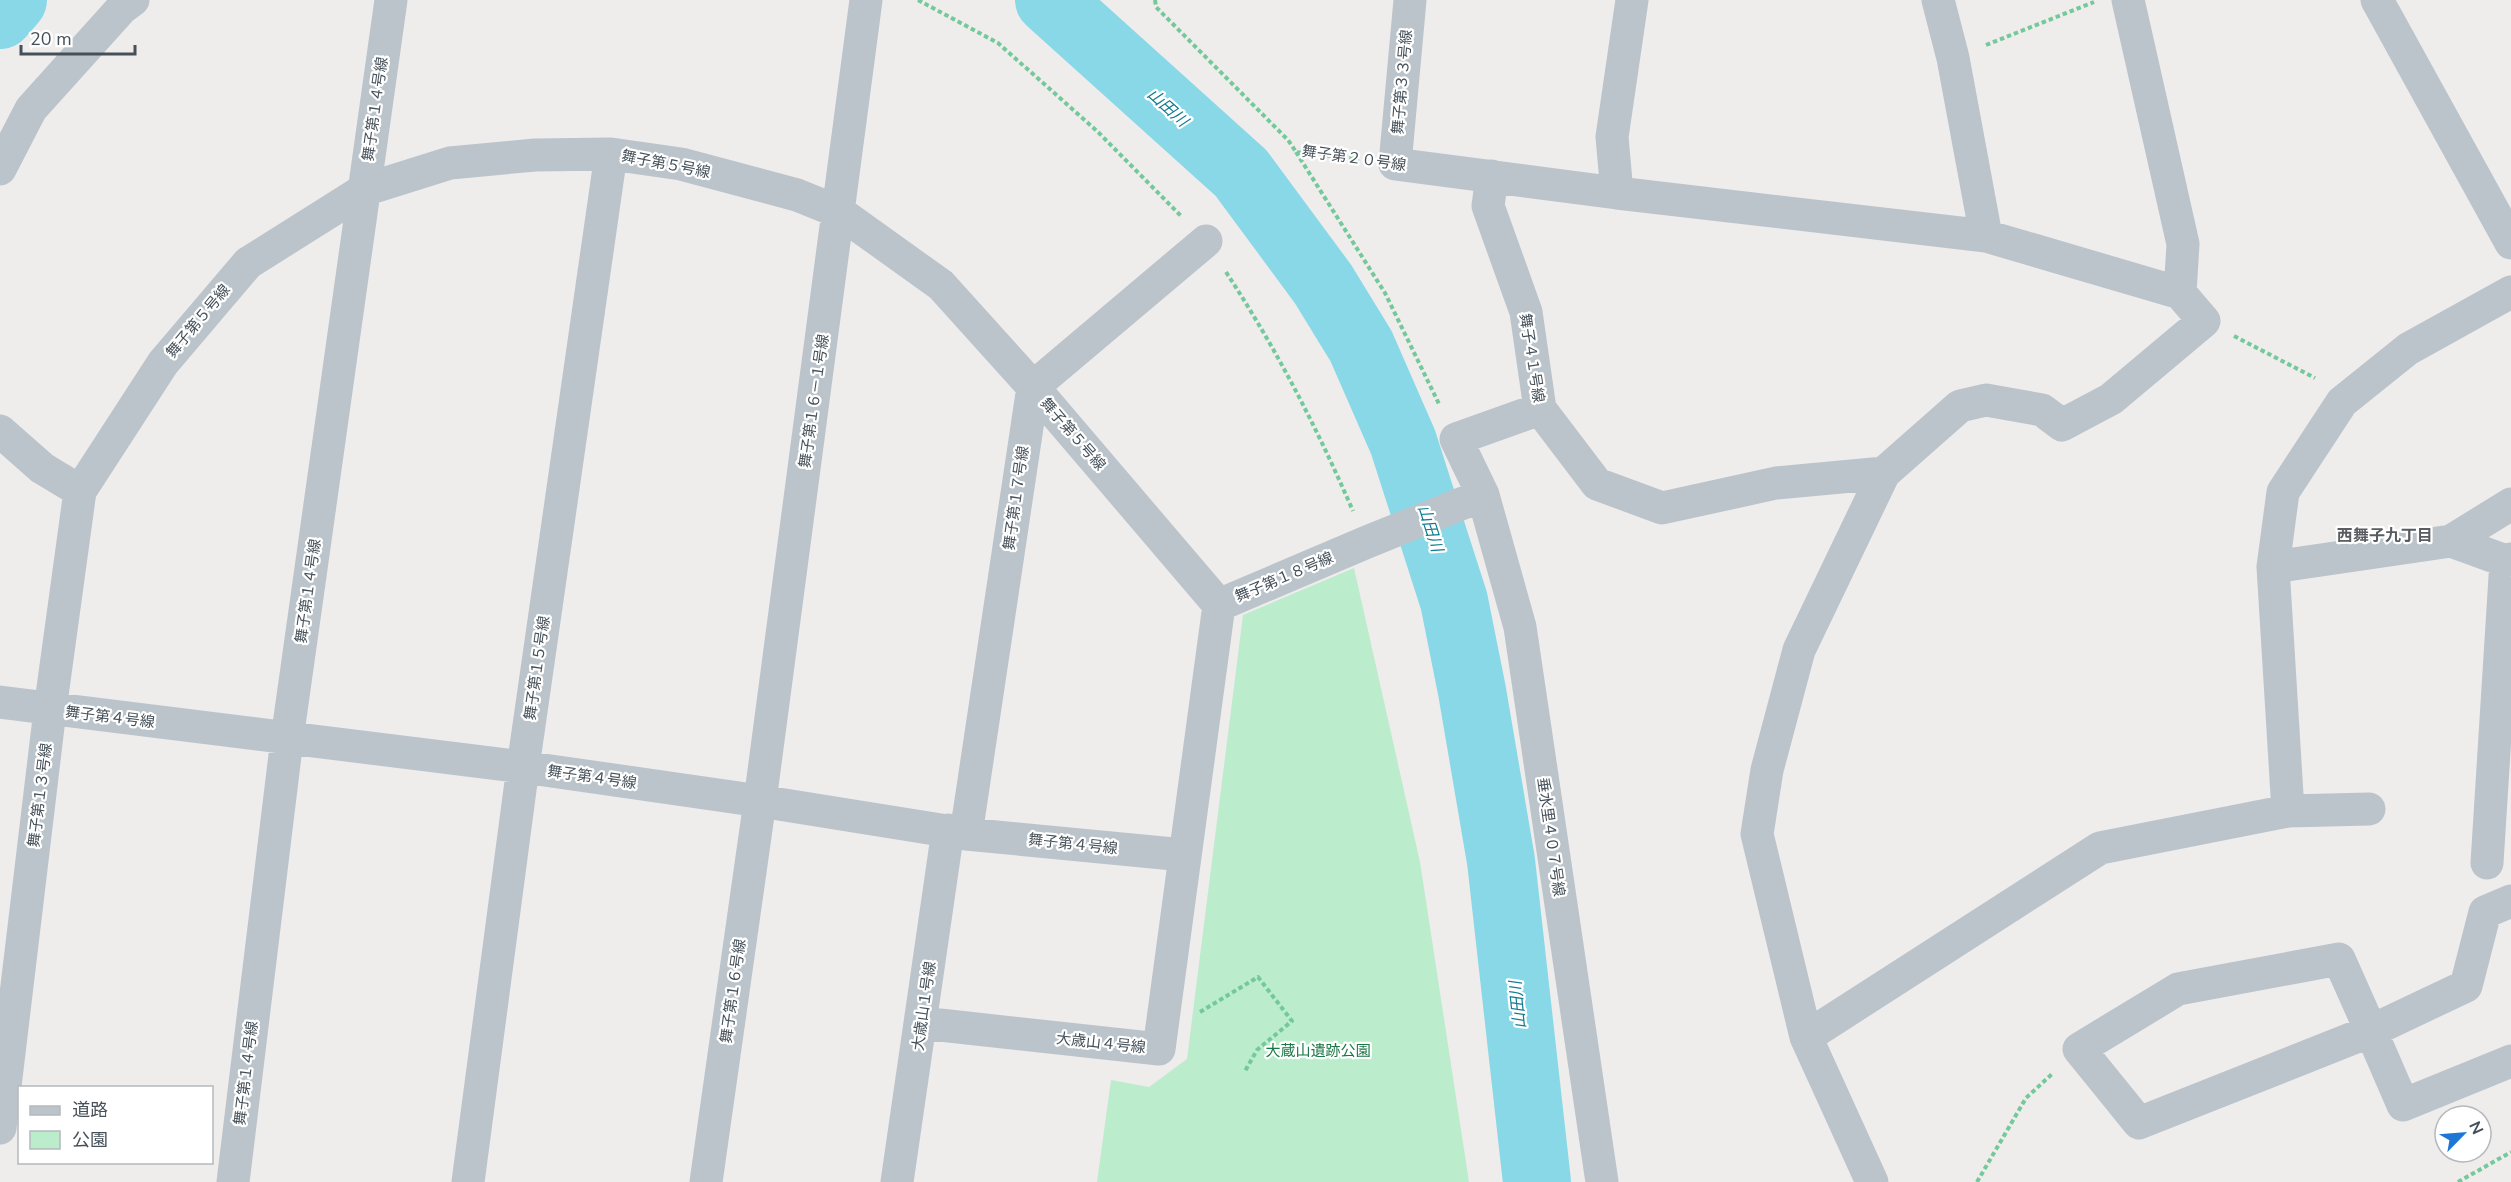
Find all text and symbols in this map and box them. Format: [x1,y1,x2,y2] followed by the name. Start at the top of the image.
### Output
[21,18,135,56] scale bar
[30,27,72,51] text: 20 m
[1387,29,1417,135] street label: 舞子第３３号線
[358,56,392,162] street label: 舞子第１４号線
[1142,84,1194,133] water label: 山田川
[1301,141,1407,175] street label: 舞子第２０号線
[620,146,712,182] street label: 舞子第５号線
[161,280,235,362] street label: 舞子第５号線
[1515,312,1549,404] street label: 舞子４１号線
[795,333,833,469] street label: 舞子第１６－１号線
[1036,393,1110,475] street label: 舞子第５号線
[999,445,1033,551] street label: 舞子第１７号線
[1412,502,1449,556] water label: 山田川
[2337,525,2433,547] district label: 西舞子九丁目
[291,538,325,644] street label: 舞子第１４号線
[1232,547,1336,607] street label: 舞子第１８号線
[520,615,554,721] street label: 舞子第１５号線
[64,702,156,732] street label: 舞子第４号線
[24,742,56,848] street label: 舞子第１３号線
[546,761,638,793] street label: 舞子第４号線
[1533,776,1569,898] street label: 垂水里４０７号線
[1027,829,1119,859] street label: 舞子第４号線
[716,938,750,1044] street label: 舞子第１６号線
[908,960,940,1052] street label: 大歳山１号線
[1504,978,1531,1030] water label: 山田川
[230,1020,262,1126] street label: 舞子第１４号線
[1055,1028,1147,1058] street label: 大歳山４号線
[1265,1041,1371,1061] park label: 大蔵山遺跡公園
[18,1086,213,1164] legend
[72,1098,108,1122] text: 道路
[2433,1104,2493,1164] north arrow
[2463,1118,2488,1138] text: N
[72,1128,108,1152] text: 公園

